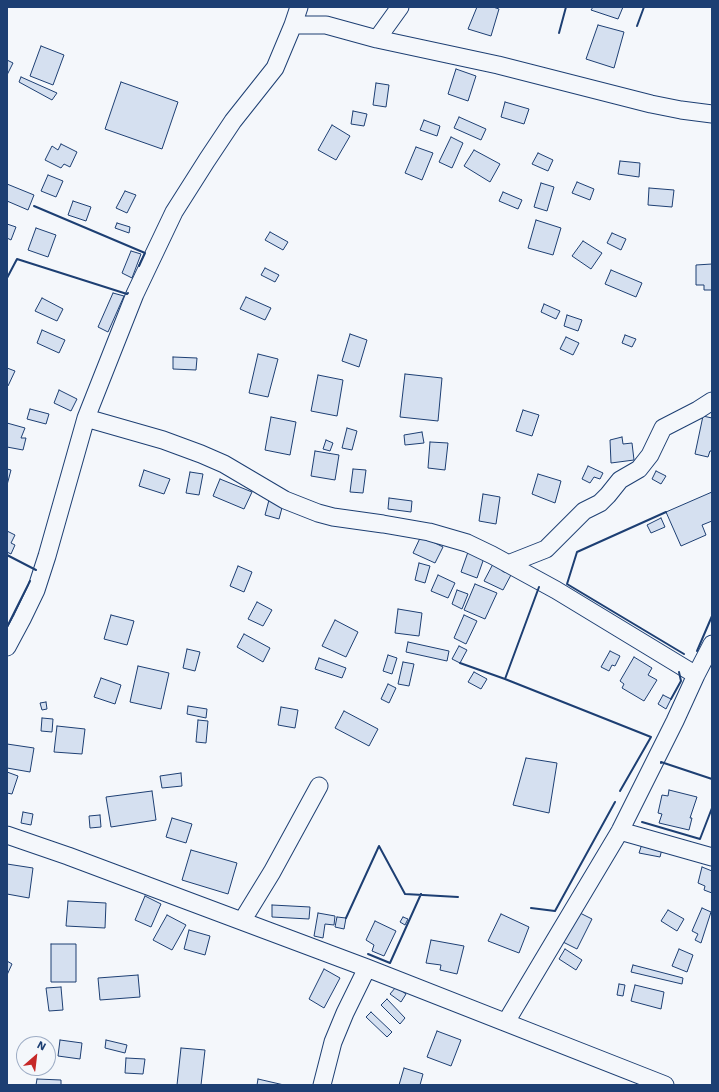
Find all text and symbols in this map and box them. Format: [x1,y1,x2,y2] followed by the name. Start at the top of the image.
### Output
[16,1036,56,1076] north arrow
[35,1038,48,1053] text: N

